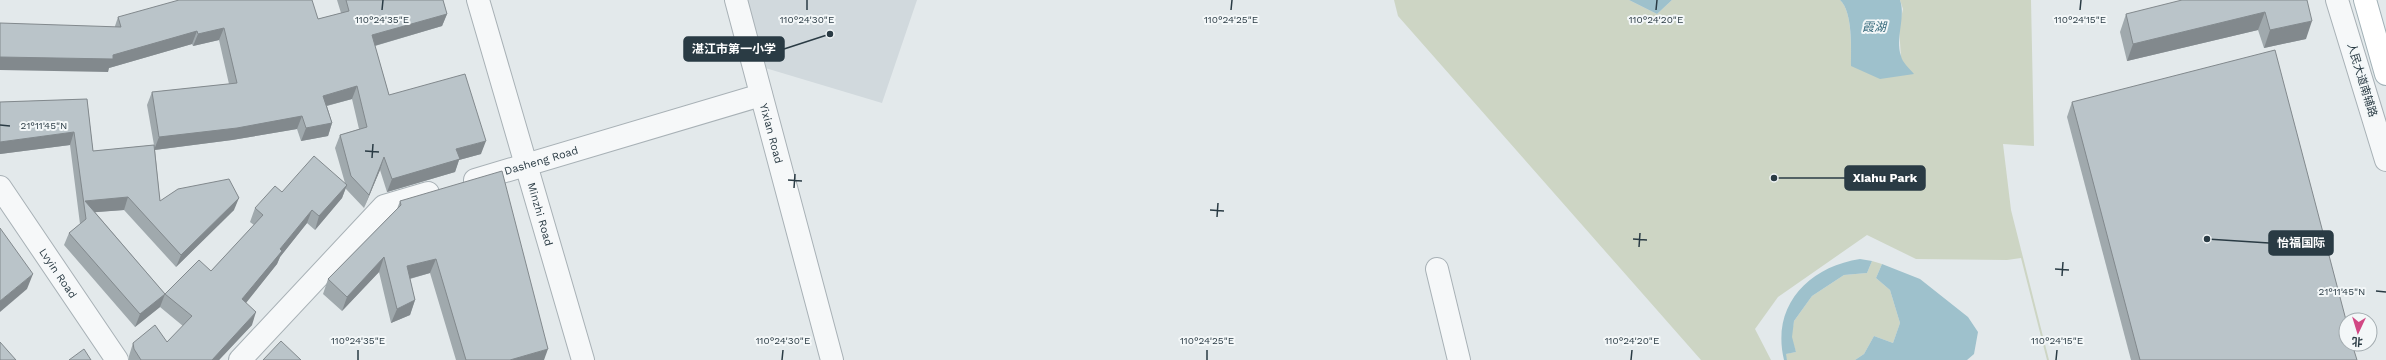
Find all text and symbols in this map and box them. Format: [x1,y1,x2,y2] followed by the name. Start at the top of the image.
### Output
[355,14,409,25] text: 110°24'35"E
[780,14,834,25] text: 110°24'30"E
[1204,14,1258,25] text: 110°24'25"E
[1629,14,1683,25] text: 110°24'20"E
[2054,14,2106,25] text: 110°24'15"E
[1862,20,1888,34] water label: 霞湖
[684,37,784,61] callout: 湛江市第一小学
[2345,41,2379,119] street label: 人民大道南辅路
[692,42,776,56] text: 湛江市第一小学
[757,102,786,165] street label: Yixian Road
[21,120,67,131] text: 21°11'45"N
[503,143,580,177] street label: Dasheng Road
[1845,166,1925,190] callout: Xiahu Park
[1853,171,1918,185] text: Xiahu Park
[525,181,556,247] street label: Minzhi Road
[2269,231,2333,255] callout: 怡福国际
[2277,236,2325,250] text: 怡福国际
[37,246,80,301] street label: Lvyin Road
[2319,286,2365,297] text: 21°11'45"N
[2338,312,2378,352] north arrow
[331,335,385,346] text: 110°24'35"E
[756,335,810,346] text: 110°24'30"E
[1180,335,1234,346] text: 110°24'25"E
[1605,335,1659,346] text: 110°24'20"E
[2031,335,2083,346] text: 110°24'15"E
[2351,335,2363,348] text: 北

